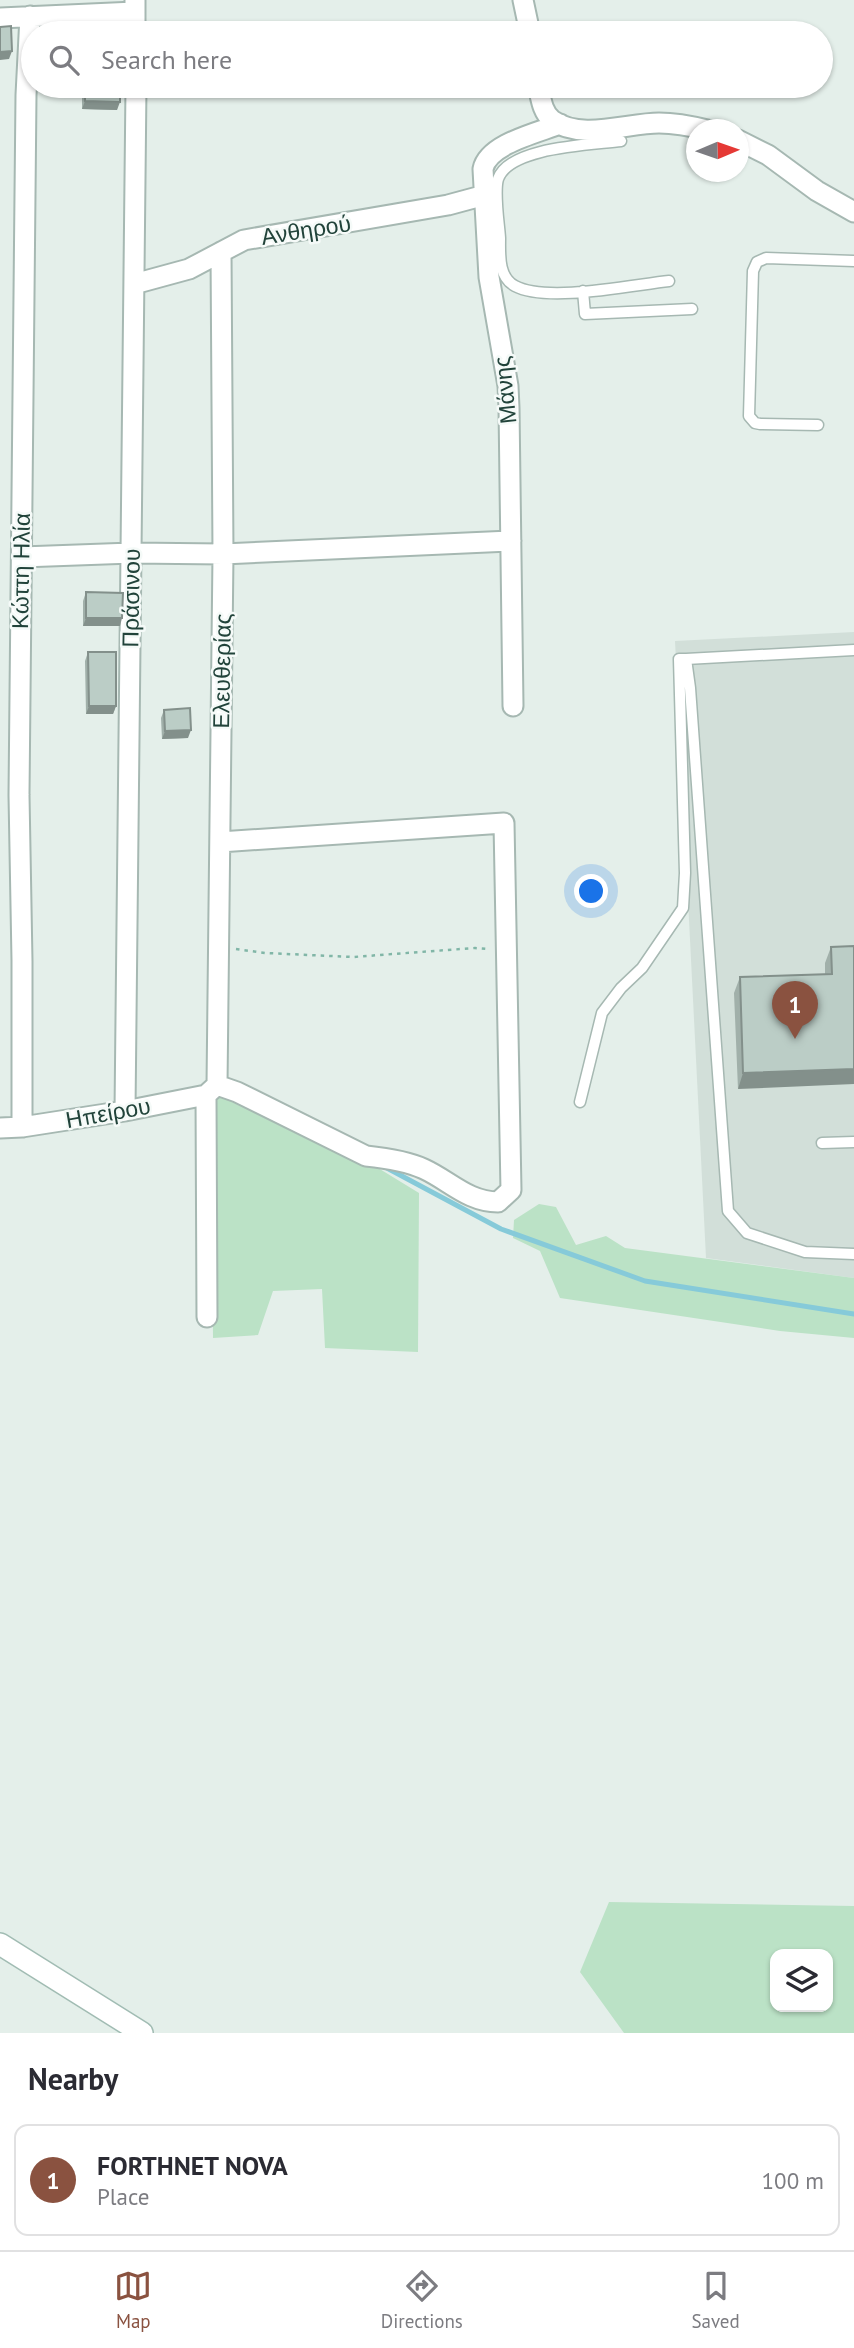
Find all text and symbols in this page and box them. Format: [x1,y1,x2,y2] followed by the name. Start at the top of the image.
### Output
[21,21,833,98] search box
[45,41,83,79] icon: search
[101,43,232,76] text: Search here
[686,119,749,182] north arrow
[259,208,353,251] street label: Ανθηρού
[487,355,522,425] street label: Μάνης
[5,513,36,629] street label: Κώττη Ηλία
[115,548,146,648] street label: Πράσινου
[206,613,237,729] street label: Ελευθερίας
[574,874,608,908] your location
[772,981,818,1039] pin: 1
[63,1091,153,1134] street label: Ηπείρου
[770,1949,833,2012] map controls
[770,1949,833,2012] button: layers
[28,2059,118,2098] text: Nearby
[97,2149,288,2182] text: FORTHNET NOVA
[46,2166,60,2195] text: 1
[762,2166,824,2195] text: 100 m
[97,2182,150,2211] text: Place
[114,2267,152,2333] tab: Map
[381,2267,463,2333] tab: Directions
[691,2267,740,2333] tab: Saved

